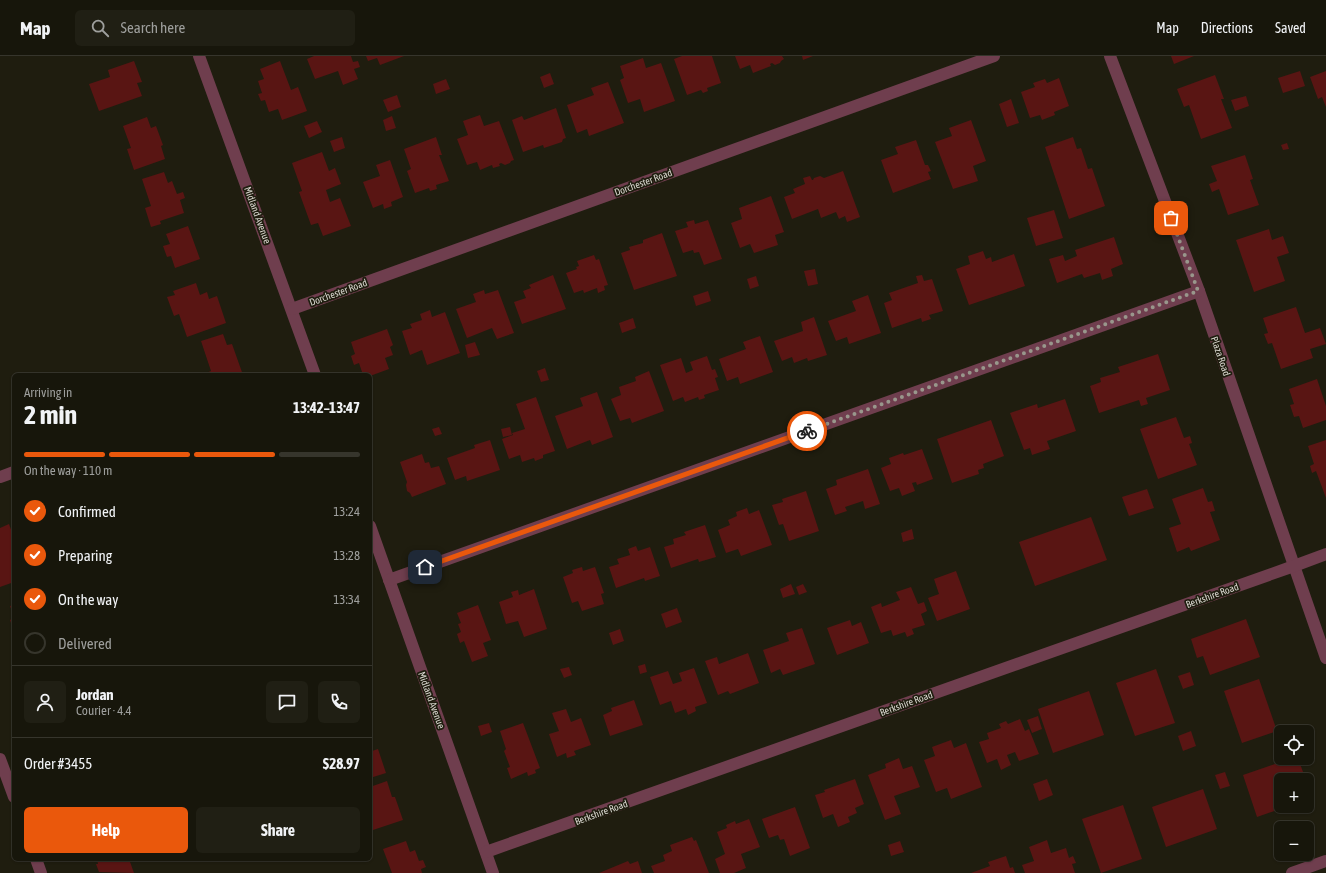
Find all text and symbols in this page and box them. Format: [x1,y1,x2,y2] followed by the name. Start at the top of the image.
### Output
[75,10,355,46] search box
[20,17,51,39] text: Map
[89,17,111,39] icon: search
[121,19,185,36] text: Search here
[1156,20,1179,36] text: Map
[1201,20,1253,36] text: Directions
[1275,20,1306,36] text: Saved
[613,167,674,198] street label: Dorchester Road
[242,185,273,246] street label: Midland Avenue
[1154,201,1188,235] pin
[1160,207,1182,229] icon: bag
[308,277,369,308] street label: Dorchester Road
[1209,335,1232,378] street label: Plaza Road
[24,385,72,400] text: Arriving in
[293,399,360,416] text: 13:42–13:47
[24,400,77,430] text: 2 min
[787,411,827,451] courier
[796,420,818,442] icon: bike
[24,463,112,478] text: On the way · 110 m
[24,500,46,522] icon: check
[58,503,116,520] text: Confirmed
[333,504,360,519] text: 13:24
[24,544,46,566] icon: check
[58,547,112,564] text: Preparing
[333,548,360,563] text: 13:28
[408,550,442,584] pin
[414,556,436,578] icon: home
[1184,581,1240,610] street label: Berkshire Road
[24,588,46,610] icon: check
[58,591,119,608] text: On the way
[333,592,360,607] text: 13:34
[58,635,112,652] text: Delivered
[416,670,447,731] street label: Midland Avenue
[24,681,66,723] button: person
[266,681,308,723] button: chat
[318,681,360,723] button: phone
[76,686,114,703] text: Jordan
[878,689,934,718] street label: Berkshire Road
[76,703,132,718] text: Courier · 4.4
[1274,725,1314,861] map controls
[1274,725,1314,765] button: locate
[24,755,92,772] text: Order #3455
[323,755,360,772] text: $28.97
[1274,773,1314,813] button: +
[573,798,629,827] street label: Berkshire Road
[24,807,188,853] button: Help
[196,807,360,853] button: Share
[1274,821,1314,861] button: −

